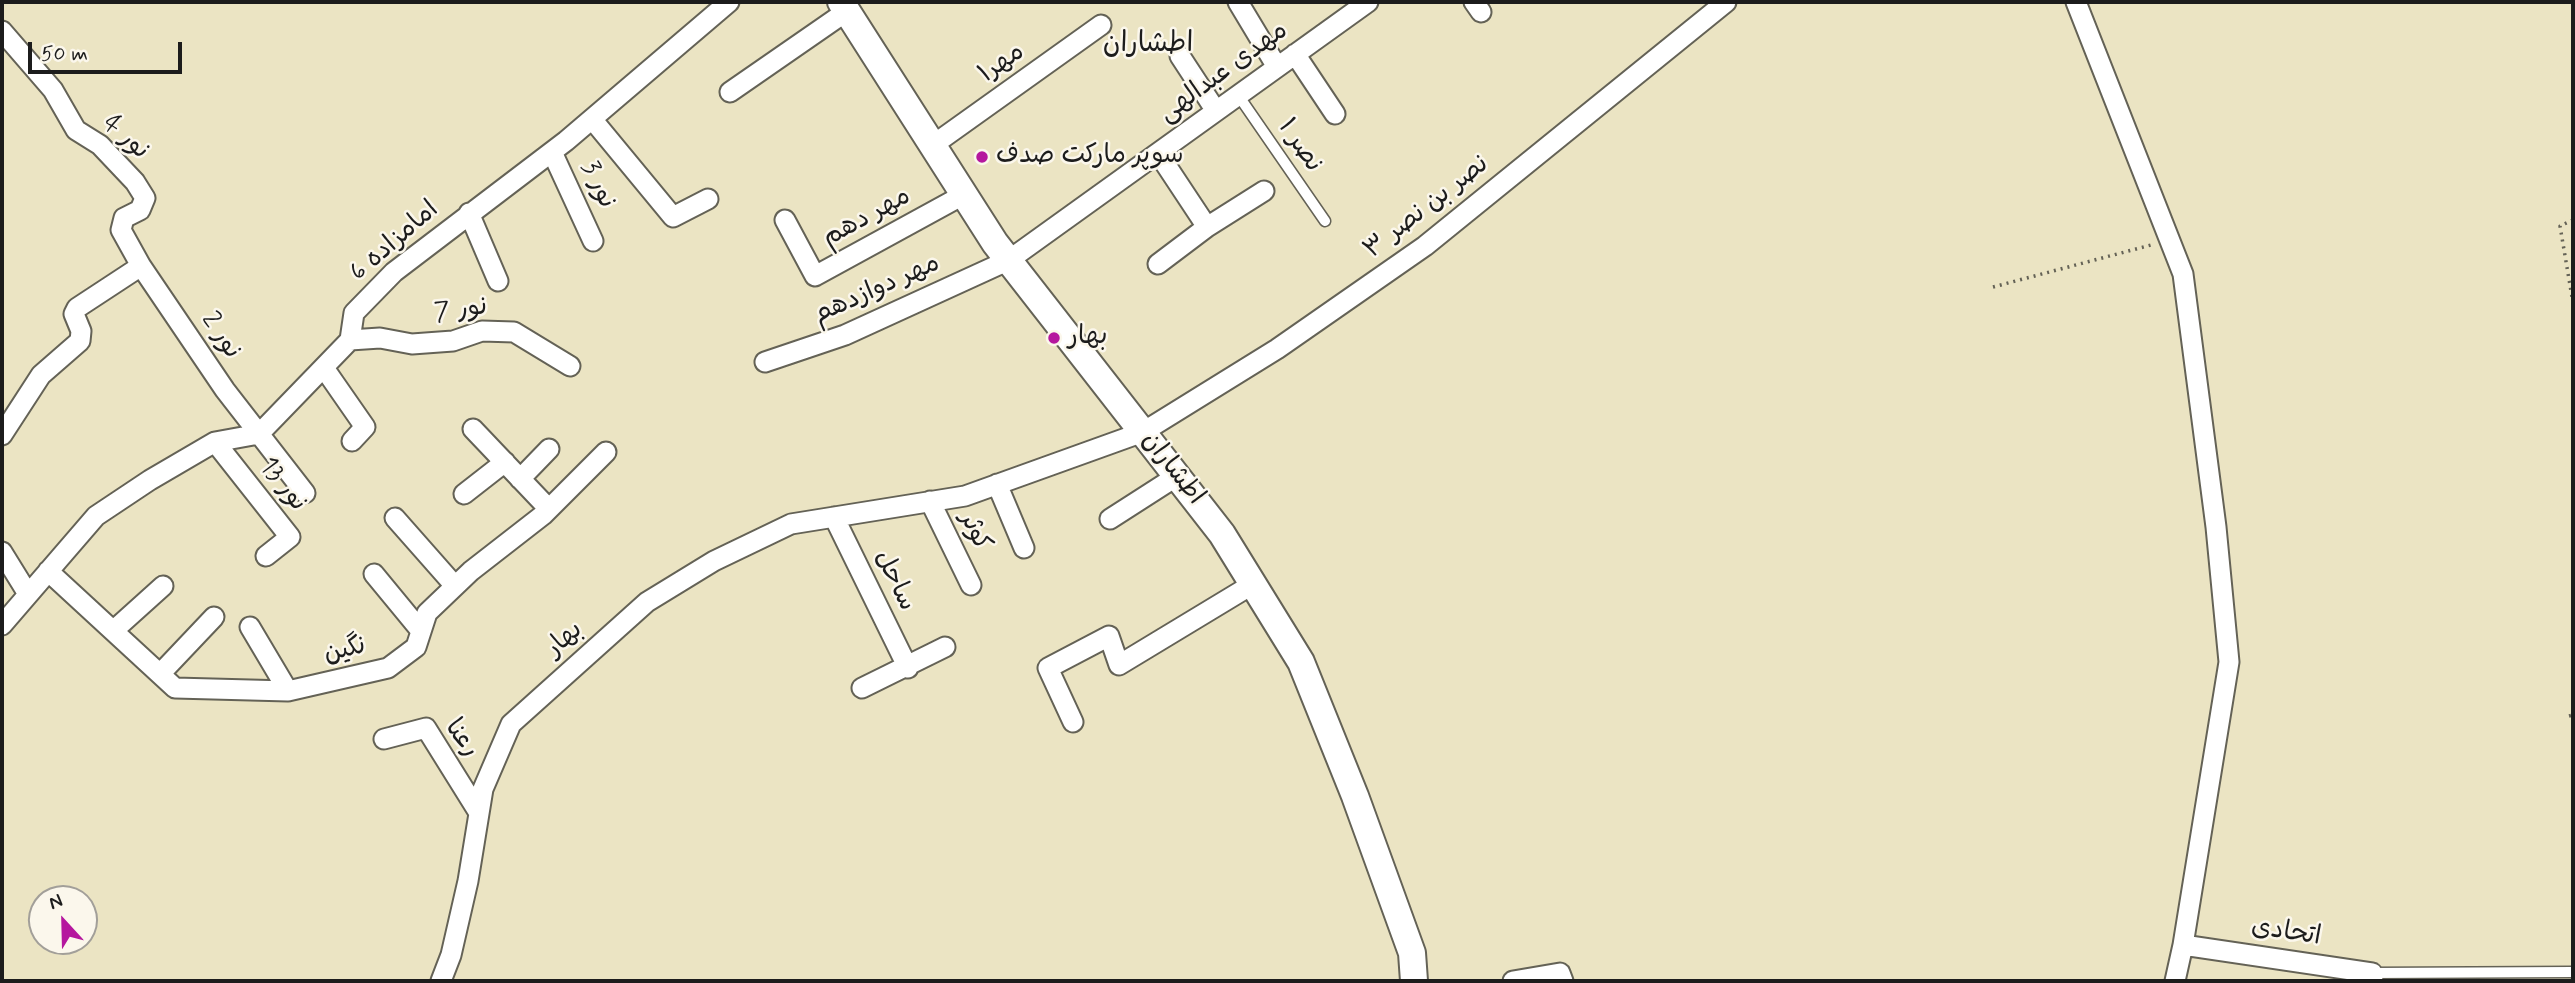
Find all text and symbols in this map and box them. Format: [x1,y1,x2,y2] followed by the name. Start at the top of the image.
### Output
[1153,16,1295,130] street label: مهدی عبدالهی
[32,28,186,72] scale bar
[1103,28,1193,62] district label: اطشاران
[973,37,1031,91] street label: مهر۱
[41,40,88,68] text: 50 m
[95,109,155,167] street label: نور 4
[1270,113,1328,179] street label: نصر ۱
[996,141,1184,173] place label: سوپر مارکت صدف
[974,149,990,165] marker: سوپر مارکت صدف
[1358,150,1496,266] street label: نصر بن نصر ۳
[573,156,621,214] street label: نور 3
[818,181,916,255] street label: مهر دهم
[344,195,446,289] street label: امامزاده 6
[809,248,945,332] street label: مهر دوازدهم
[433,292,489,330] street label: نور 7
[193,307,247,365] street label: نور 2
[1068,322,1107,354] place label: بهار
[1046,330,1062,346] marker: بهار
[1134,426,1210,512] street label: اطشاران
[251,452,313,518] street label: نور 13
[951,507,997,557] street label: کوثر
[866,546,922,616] street label: ساحل
[540,615,590,665] street label: بهار
[321,631,369,671] street label: نگین
[437,714,485,764] street label: رعنا
[28,885,98,955] north arrow
[45,888,66,916] text: N
[2249,912,2323,954] street label: اتحادی

